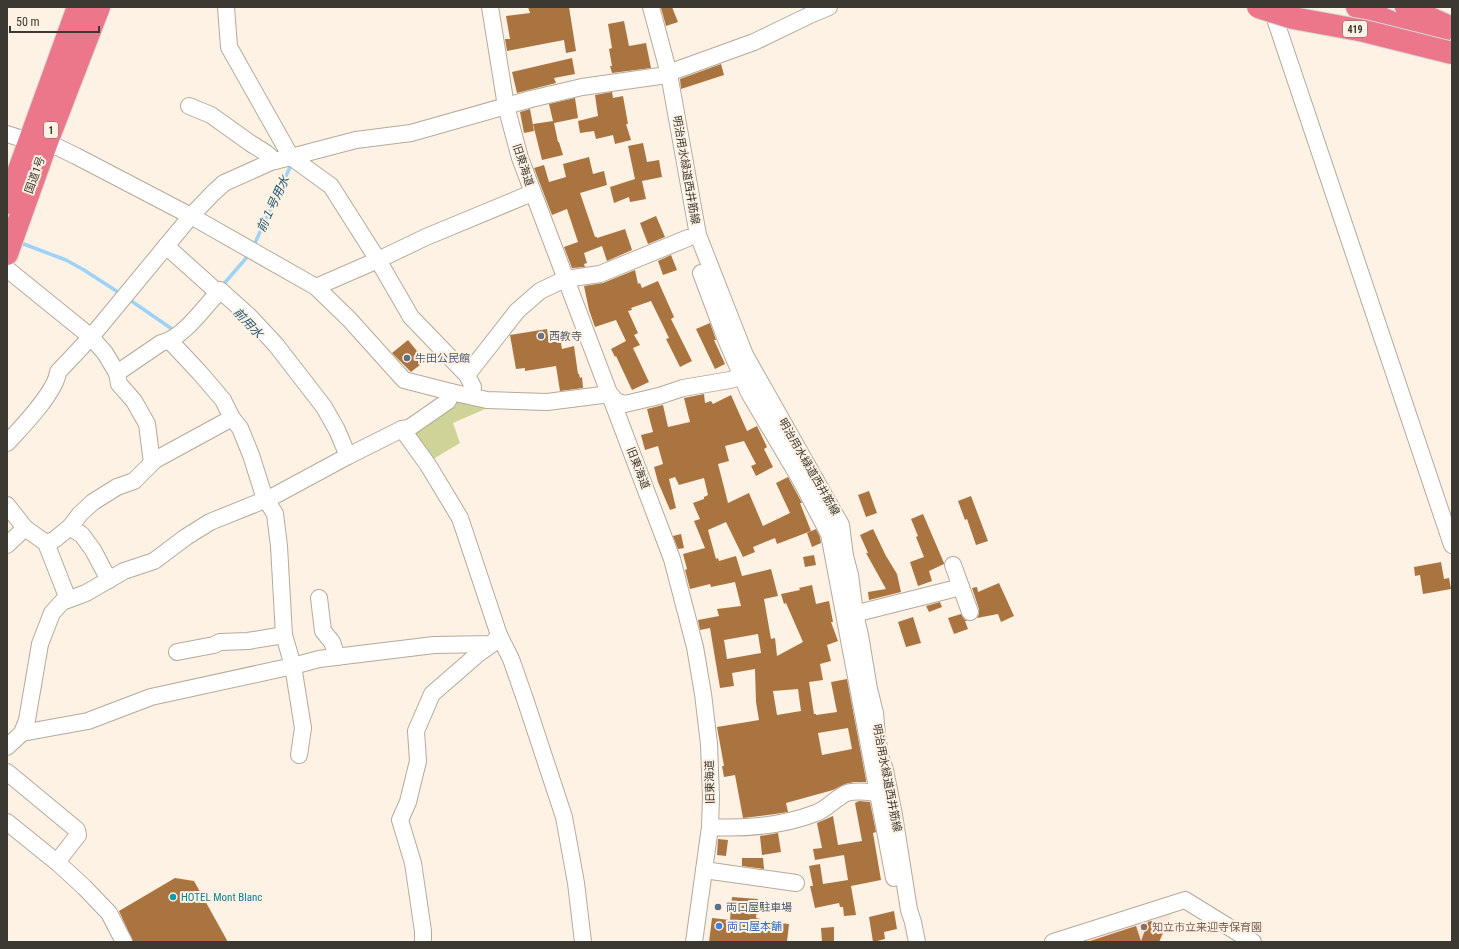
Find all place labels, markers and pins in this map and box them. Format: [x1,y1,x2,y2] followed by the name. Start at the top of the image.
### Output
[549,330,582,343] place label: 西教寺
[536,331,546,341] marker: 西教寺
[415,352,470,365] place label: 牛田公民館
[402,353,412,363] marker: 牛田公民館
[181,891,262,904] place label: HOTEL Mont Blanc
[168,892,178,902] marker: HOTEL Mont Blanc
[726,901,792,914] place label: 両口屋駐車場
[713,902,723,912] marker: 両口屋駐車場
[727,920,782,933] place label: 両口屋本舗
[714,921,724,931] marker: 両口屋本舗
[1152,921,1262,934] place label: 知立市立来迎寺保育園
[1139,922,1149,932] marker: 知立市立来迎寺保育園

